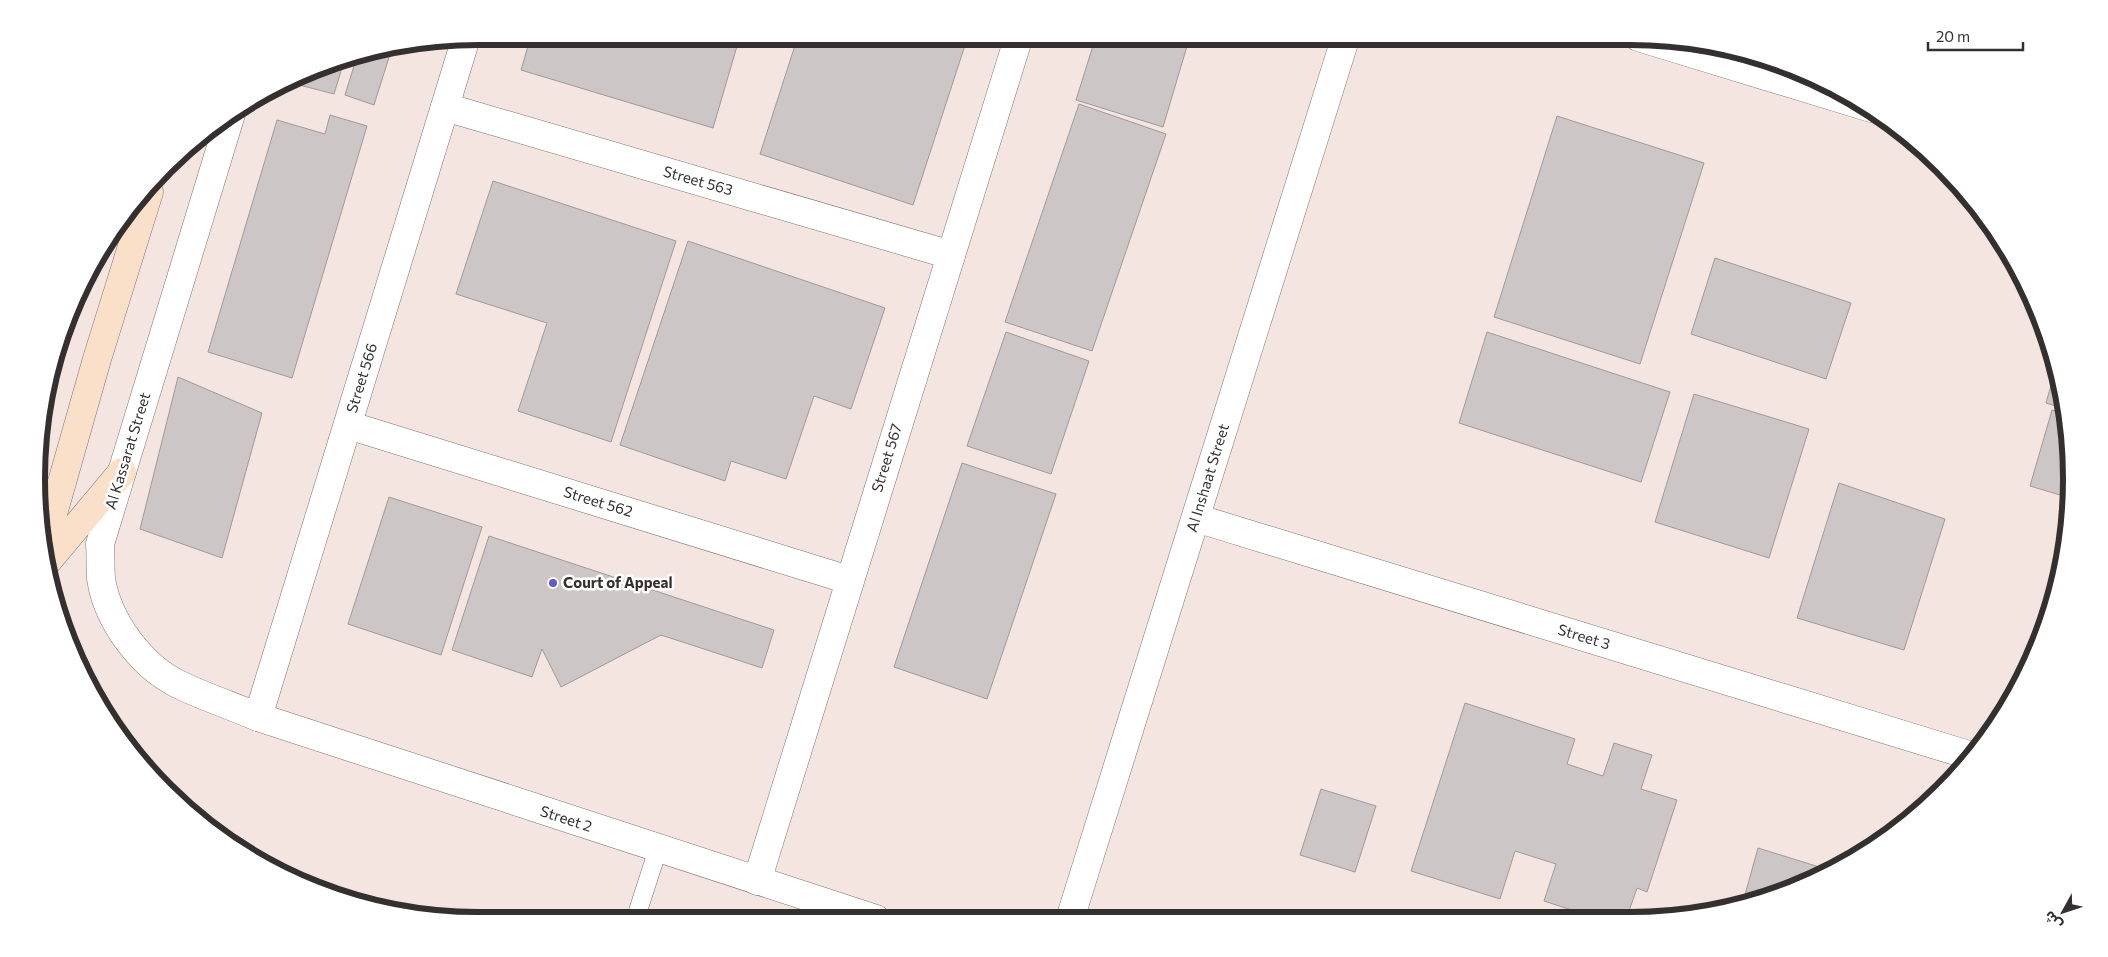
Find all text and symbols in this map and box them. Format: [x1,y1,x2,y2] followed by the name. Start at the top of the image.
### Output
[1928,20,2023,52] scale bar
[1936,27,1970,45] text: 20 m
[661,162,735,199] street label: Street 563
[342,341,380,415] street label: Street 566
[101,390,153,511] street label: Al Kassarat Street
[867,421,905,494] street label: Street 567
[1182,421,1232,534] street label: Al Inshaat Street
[562,482,635,520] street label: Street 562
[563,573,673,591] place label: Court of Appeal
[547,577,559,589] marker: Court of Appeal
[1556,620,1613,653] street label: Street 3
[538,801,595,835] street label: Street 2
[2038,887,2088,937] north arrow
[2040,908,2065,933] text: ش

